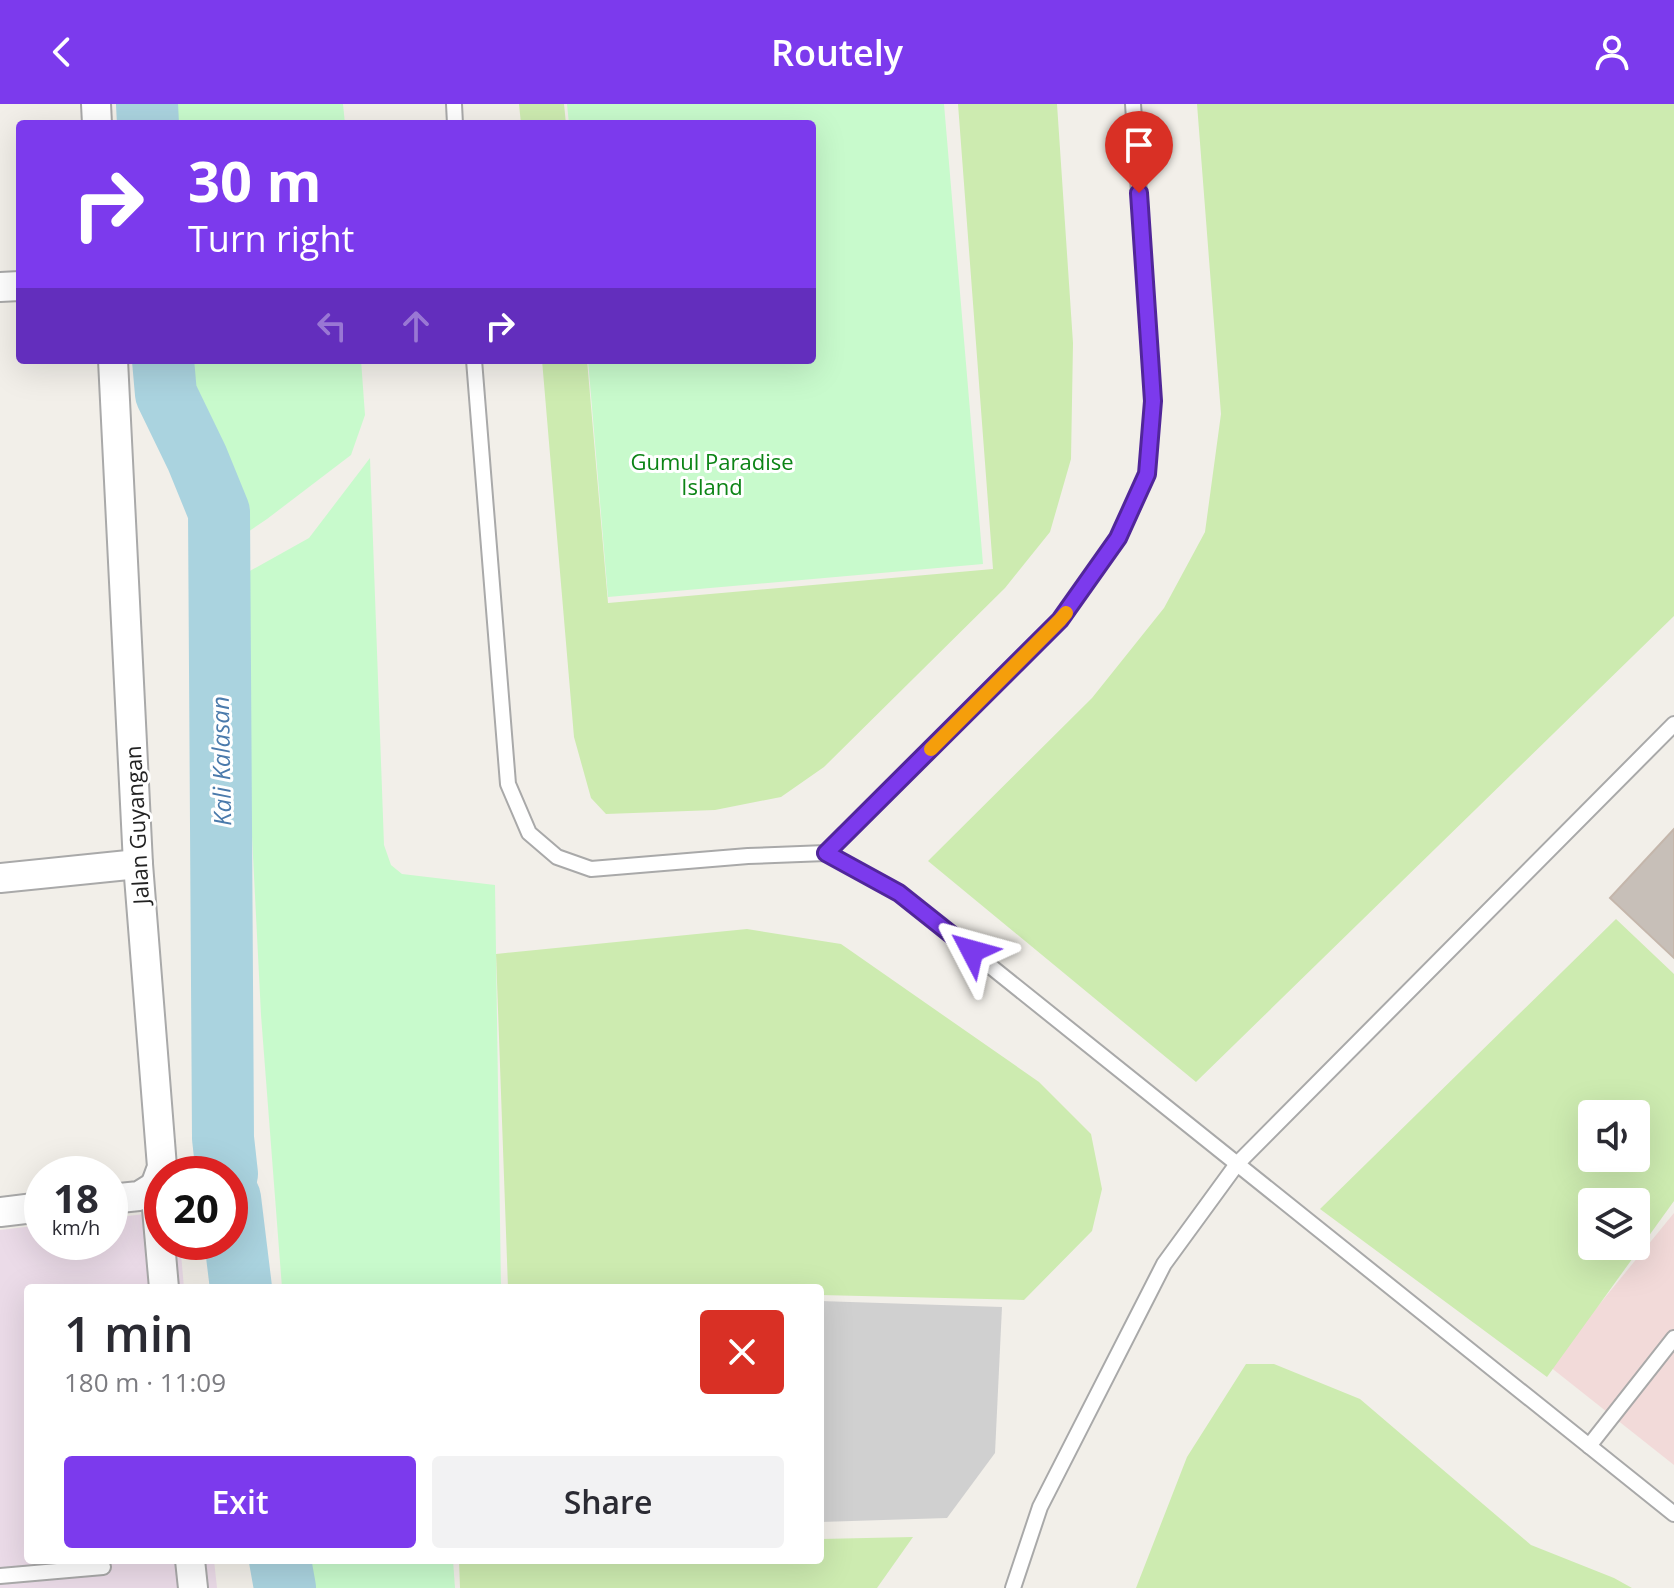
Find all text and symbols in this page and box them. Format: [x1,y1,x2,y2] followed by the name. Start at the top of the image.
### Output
[771,28,903,77] text: Routely
[40,30,84,74] icon: back
[1590,30,1634,74] icon: person
[1105,111,1173,193] pin
[1117,123,1161,167] icon: arrive
[188,142,322,218] text: 30 m
[56,152,160,256] icon: right
[188,214,354,263] text: Turn right
[310,304,354,348] icon: left
[394,304,438,348] icon: ahead
[478,304,522,348] icon: right
[630,446,794,501] park label: Gumul Paradise Island
[203,696,238,826] water label: Kali Kalasan
[117,745,155,907] street label: Jalan Guyangan
[930,909,1014,993] position arrow
[1578,1100,1650,1260] map controls
[1578,1100,1650,1172] button: sound
[144,1156,248,1260] speed limit sign: 20
[53,1170,99,1225] text: 18
[1578,1188,1650,1260] button: layers
[52,1214,100,1241] text: km/h
[64,1301,194,1366] text: 1 min
[700,1310,784,1394] button: close
[64,1364,226,1400] text: 180 m · 11:09
[64,1456,416,1548] button: Exit
[432,1456,784,1548] button: Share

